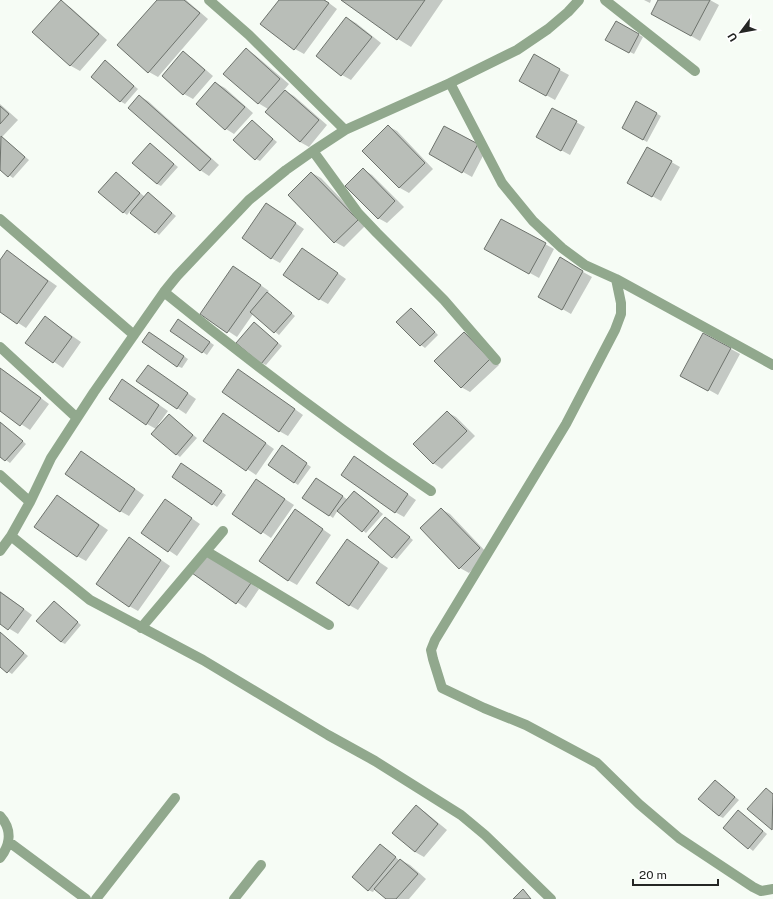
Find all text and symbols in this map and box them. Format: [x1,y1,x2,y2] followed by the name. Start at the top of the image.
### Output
[721,12,761,52] north arrow
[725,31,740,44] text: U
[633,861,718,887] scale bar
[639,868,667,882] text: 20 m

